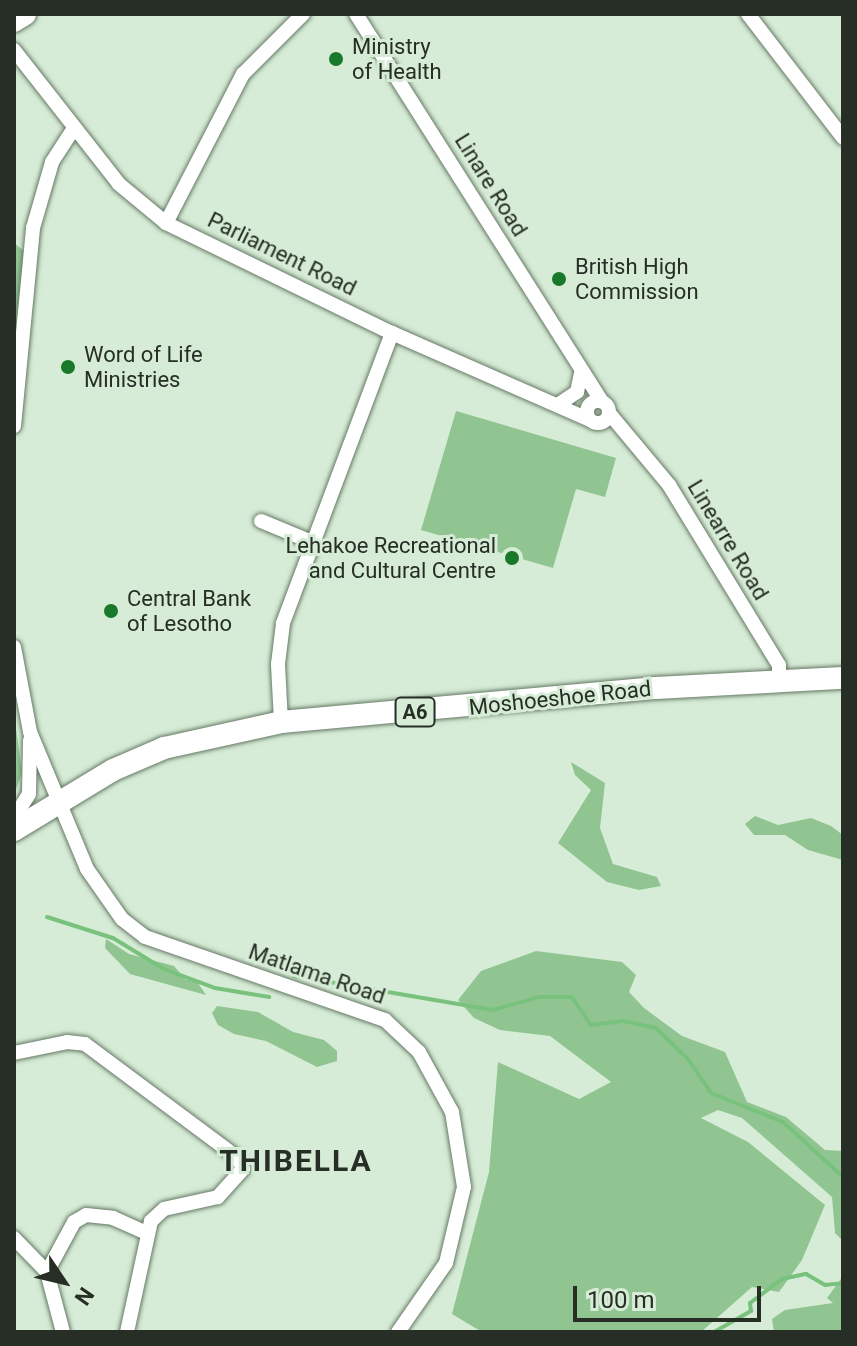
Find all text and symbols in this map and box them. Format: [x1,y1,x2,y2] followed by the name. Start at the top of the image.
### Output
[352,33,442,84] place label: Ministry of Health
[327,50,345,68] marker: Ministry of Health
[449,129,533,241] street label: Linare Road
[203,207,361,301] street label: Parliament Road
[575,253,699,304] place label: British High Commission
[550,270,568,288] marker: British High Commission
[84,341,203,392] place label: Word of Life Ministries
[59,358,77,376] marker: Word of Life Ministries
[682,475,774,605] street label: Linearre Road
[285,532,496,584] place label: Lehakoe Recreational and Cultural Centre
[503,549,521,567] marker: Lehakoe Recreational and Cultural Centre
[127,585,251,636] place label: Central Bank of Lesotho
[102,602,120,620] marker: Central Bank of Lesotho
[468,675,652,721] street label: Moshoeshoe Road
[393,696,437,728] road number: A6
[245,938,389,1010] street label: Matlama Road
[219,1143,373,1179] district label: THIBELLA
[24,1242,104,1322] north arrow
[577,1270,765,1320] scale bar
[69,1283,99,1310] text: N
[587,1286,654,1314] text: 100 m

